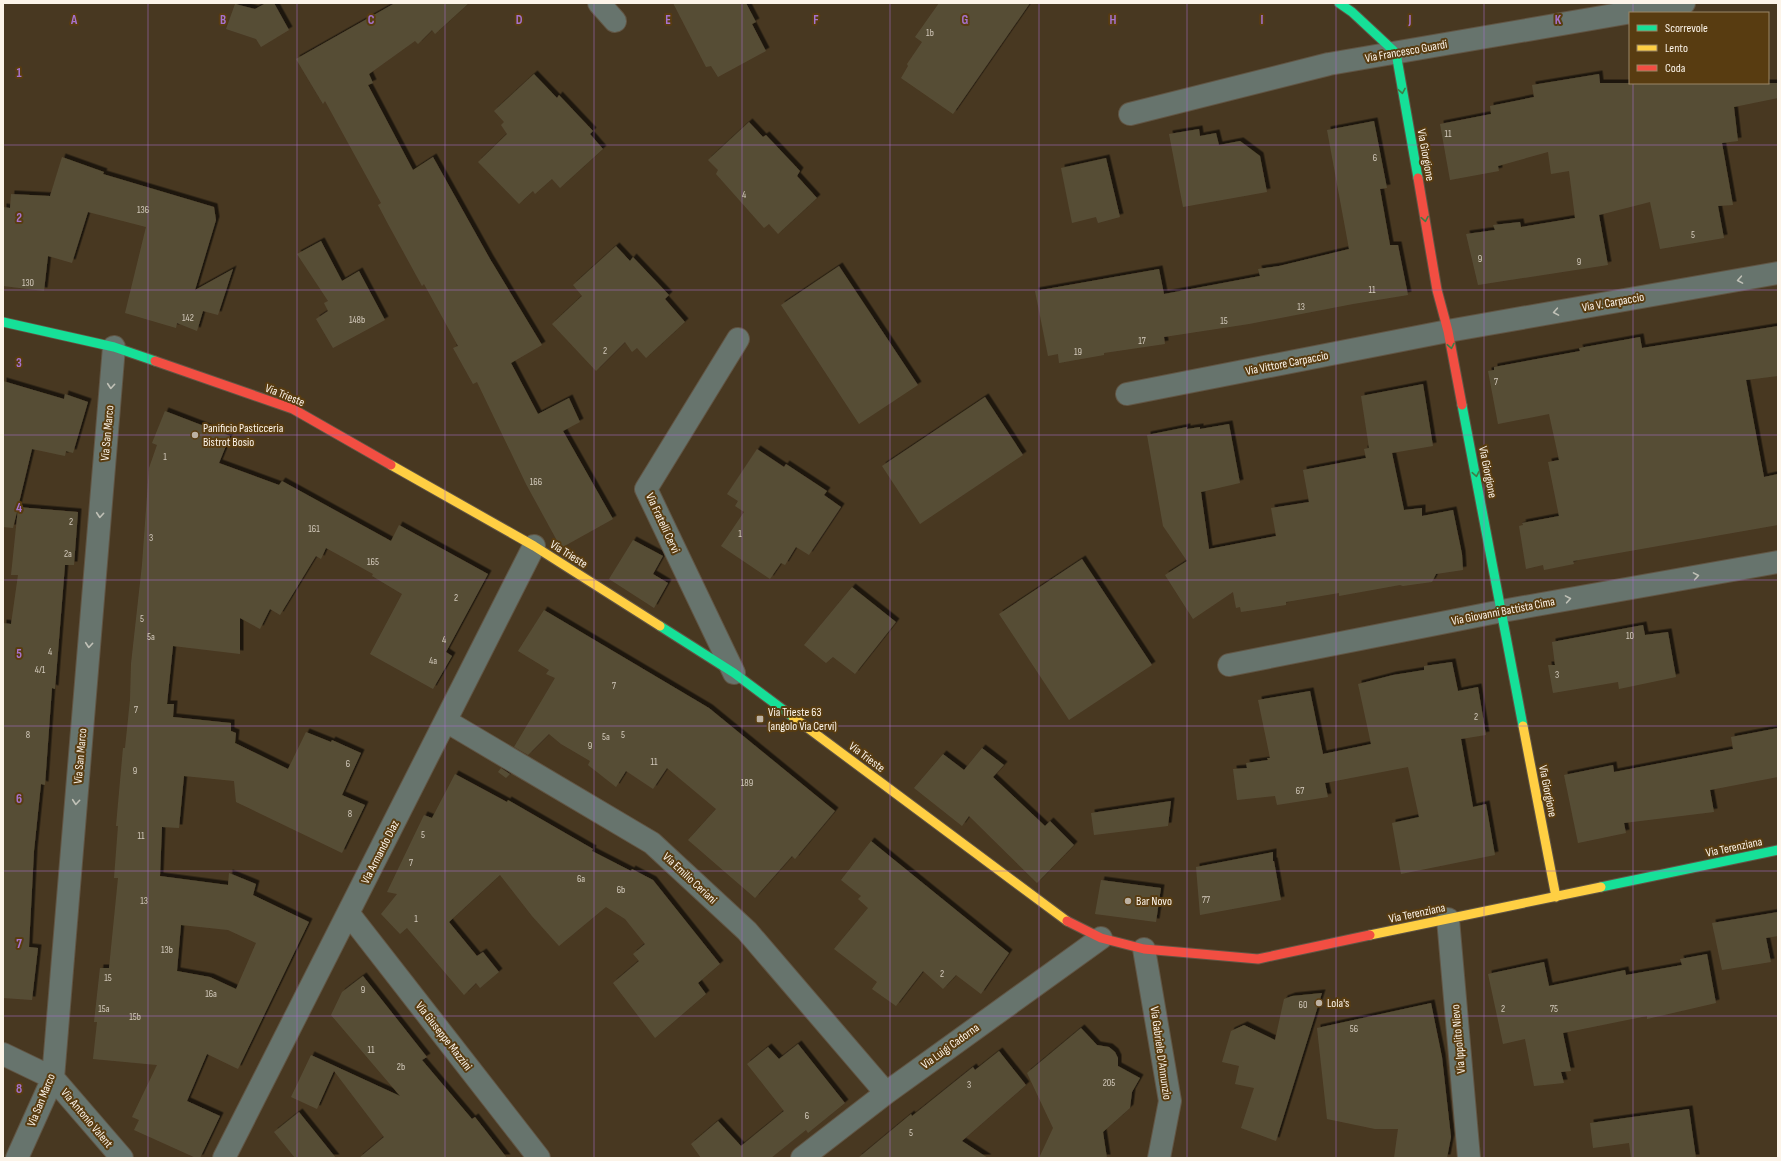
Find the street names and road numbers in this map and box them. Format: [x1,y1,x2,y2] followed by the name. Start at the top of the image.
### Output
[1364,37,1448,66] street label: Via Francesco Guardi
[1414,128,1437,182] street label: Via Giorgione
[1581,290,1645,315] street label: Via V. Carpaccio
[1244,348,1330,379] street label: Via Vittore Carpaccio
[263,381,307,410] street label: Via Trieste
[98,405,117,461] street label: Via San Marco
[1475,445,1500,499] street label: Via Giorgione
[642,491,683,556] street label: Via Fratelli Cervi
[547,537,590,572] street label: Via Trieste
[1450,594,1556,629] street label: Via Giovanni Battista Cima
[71,728,90,784] street label: Via San Marco
[846,739,888,776] street label: Via Trieste
[1535,764,1560,818] street label: Via Giorgione
[358,817,403,887] street label: Via Armando Diaz
[1705,834,1764,861] street label: Via Terenziana
[659,849,720,907] street label: Via Emilio Ceriani
[1388,900,1447,927] street label: Via Terenziana
[412,999,475,1074] street label: Via Giuseppe Mazzini
[1448,1004,1469,1074] street label: Via Ippolito Nievo
[1147,1005,1174,1101] street label: Via Gabriele D'Annunzio
[918,1020,983,1073] street label: Via Luigi Cadorna
[24,1072,59,1129] street label: Via San Marco
[57,1085,116,1151] street label: Via Antonio Valent

